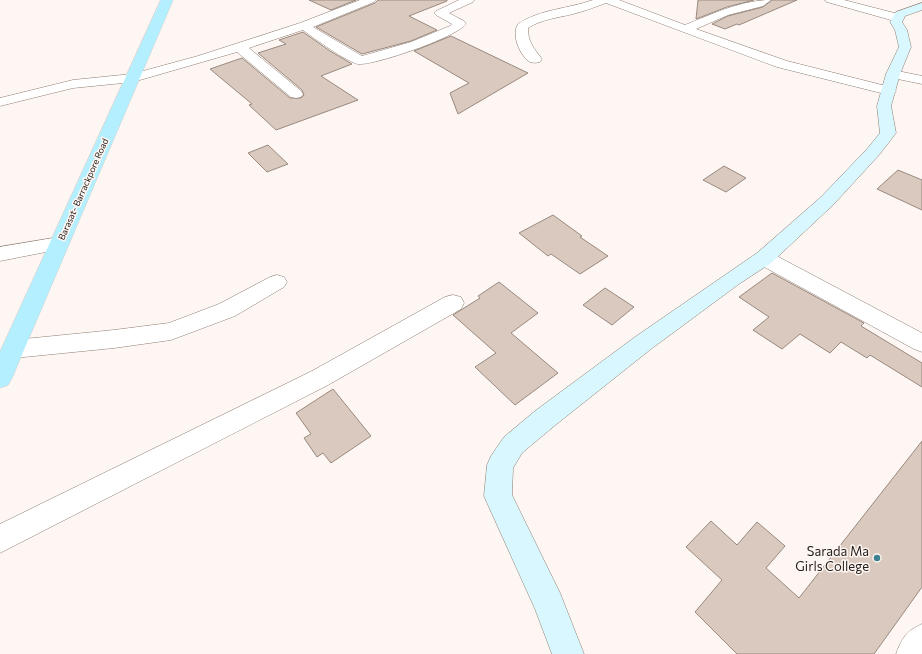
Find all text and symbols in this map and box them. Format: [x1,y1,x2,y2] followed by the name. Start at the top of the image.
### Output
[56,137,110,241] street label: Barasat- Barrackpore Road
[795,543,869,574] place label: Sarada Ma Girls College
[872,553,882,563] marker: Sarada Ma Girls College

